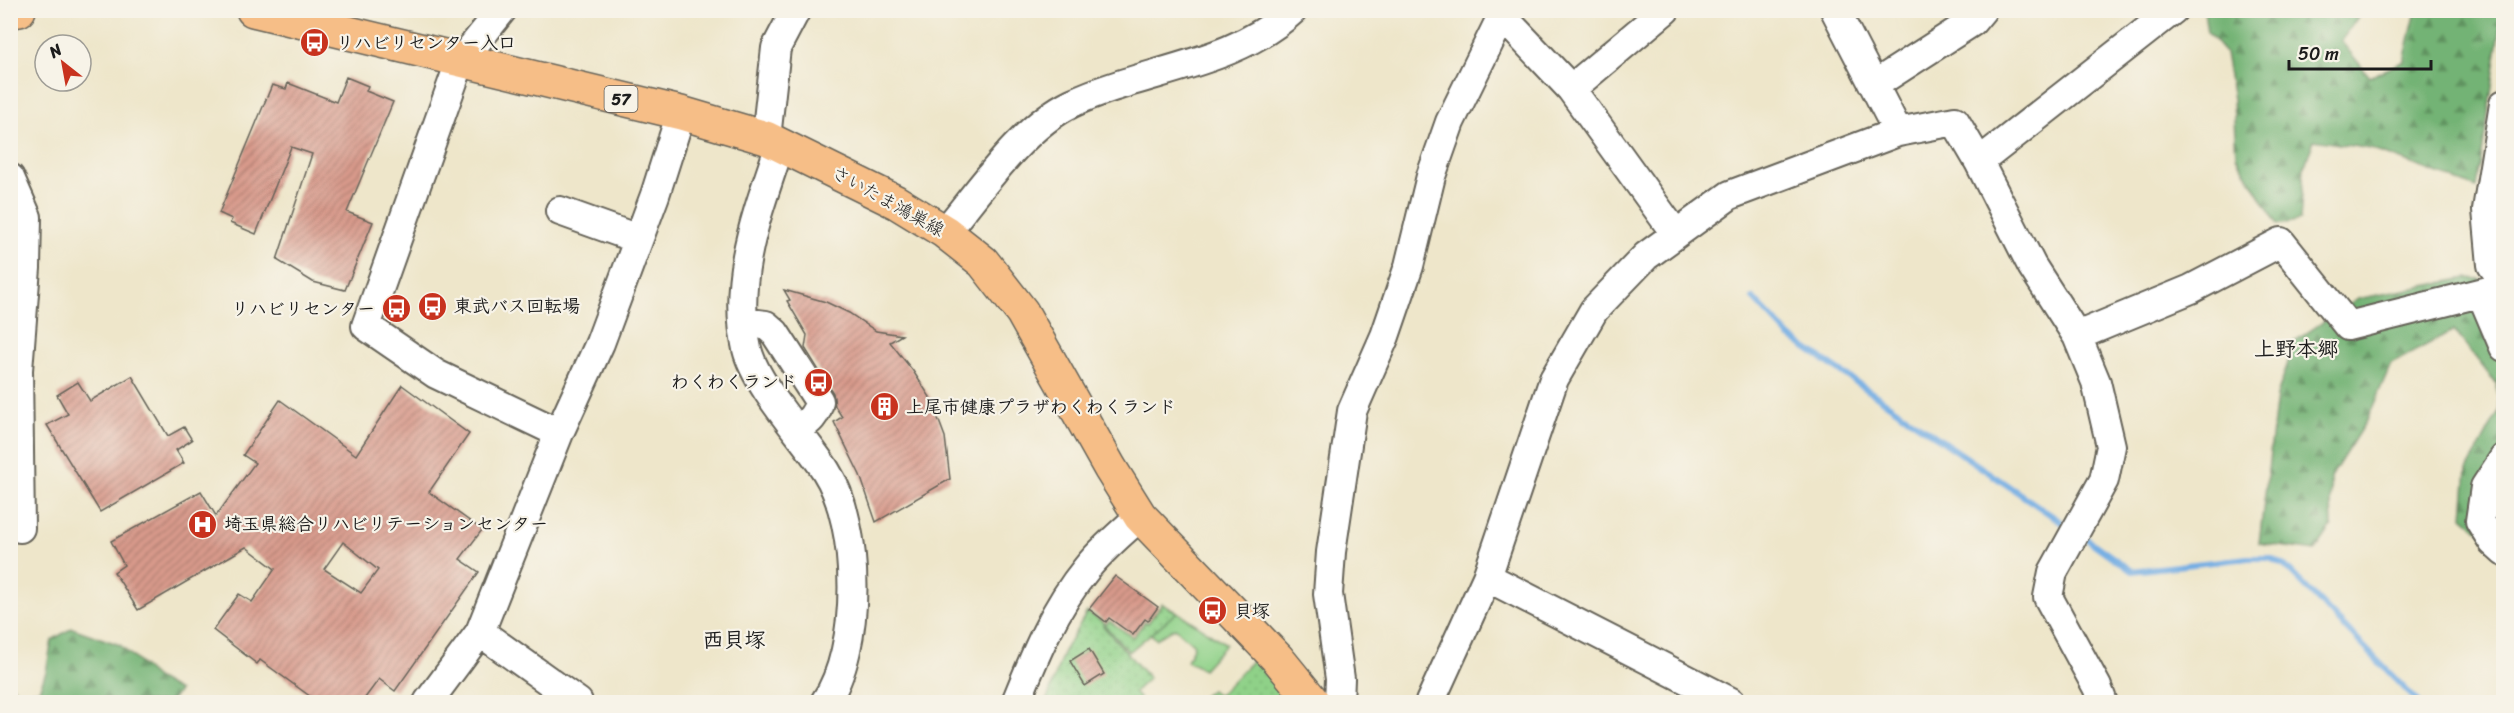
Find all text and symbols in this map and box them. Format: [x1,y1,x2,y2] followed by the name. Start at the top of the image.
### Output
[299,27,331,59] bus stop icon: リハビリセンター入口
[336,27,516,59] place label: リハビリセンター入口
[33,33,93,93] north arrow
[2289,33,2432,71] scale bar
[42,35,69,66] text: N
[2298,38,2339,70] text: 50 m
[604,86,638,112] road number: 57
[825,157,951,245] street label: さいたま鴻巣線
[417,290,449,322] bus stop icon: 東武バス回転場
[454,290,580,322] place label: 東武バス回転場
[231,293,375,325] place label: リハビリセンター
[380,293,412,325] bus stop icon: リハビリセンター
[2254,330,2338,368] district label: 上野本郷
[671,366,797,398] place label: わくわくランド
[802,366,834,398] bus stop icon: わくわくランド
[869,391,901,423] building icon: 上尾市健康プラザわくわくランド
[906,391,1176,423] place label: 上尾市健康プラザわくわくランド
[187,508,219,540] hospital icon: 埼玉県総合リハビリテーションセンター
[224,508,548,540] place label: 埼玉県総合リハビリテーションセンター
[1197,595,1229,627] bus stop icon: 貝塚
[1234,595,1270,627] place label: 貝塚
[703,621,766,659] district label: 西貝塚

